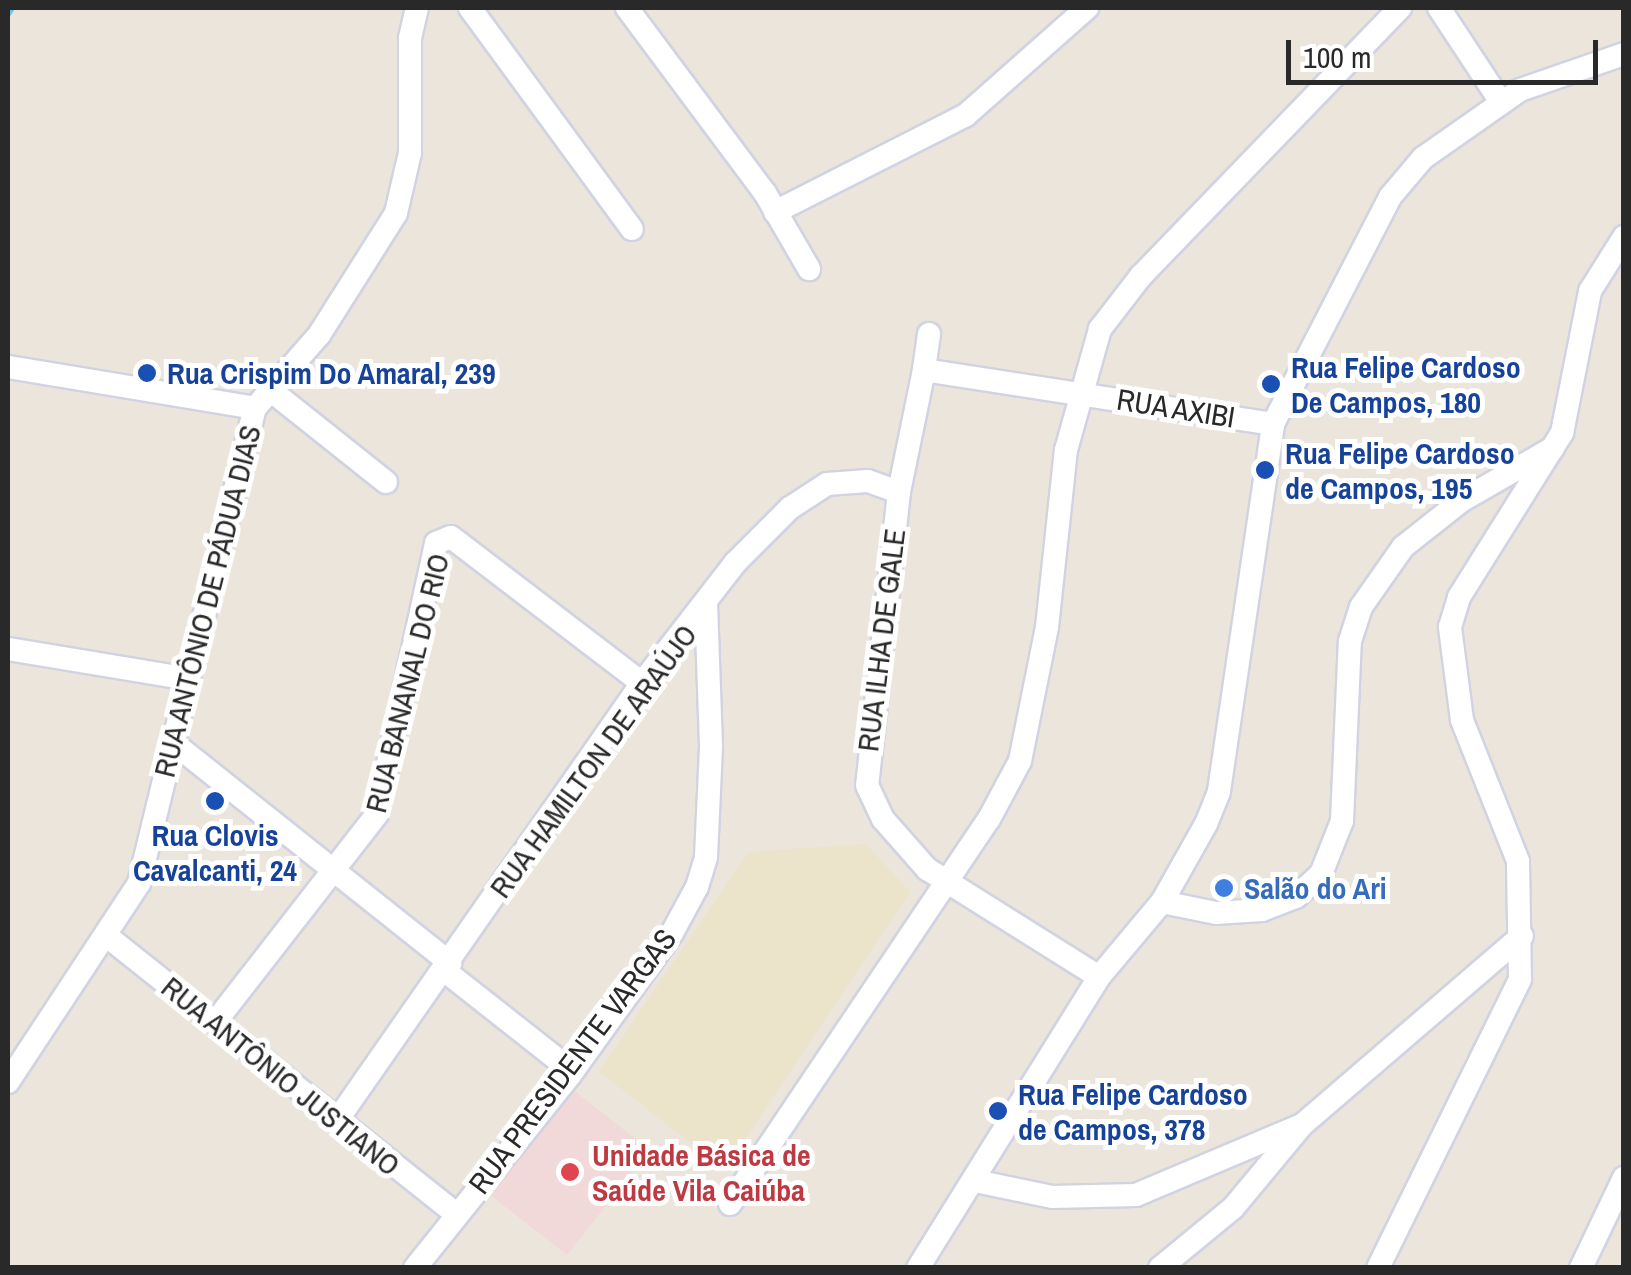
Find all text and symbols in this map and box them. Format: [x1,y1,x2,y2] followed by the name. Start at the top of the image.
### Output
[1291,20,1604,82] scale bar
[1303,37,1371,77] text: 100 m
[1291,349,1521,420] place label: Rua Felipe Cardoso De Campos, 180
[167,355,496,391] place label: Rua Crispim Do Amaral, 239
[136,362,158,384] marker: Rua Crispim Do Amaral, 239
[1260,373,1282,395] marker: Rua Felipe Cardoso De Campos, 180
[1113,381,1239,435] street label: RUA AXIBI
[145,419,269,783] street label: RUA ANTÔNIO DE PÁDUA DIAS
[1285,435,1515,506] place label: Rua Felipe Cardoso de Campos, 195
[1254,459,1276,481] marker: Rua Felipe Cardoso de Campos, 195
[849,525,913,755] street label: RUA ILHA DE GALE
[357,549,457,817] street label: RUA BANANAL DO RIO
[481,616,705,906] street label: RUA HAMILTON DE ARAÚJO
[204,790,226,812] marker: Rua Clovis Cavalcanti, 24
[133,817,297,888] place label: Rua Clovis Cavalcanti, 24
[1244,870,1388,906] place label: Salão do Ari
[1213,877,1235,899] marker: Salão do Ari
[460,921,684,1201] street label: RUA PRESIDENTE VARGAS
[154,968,408,1184] street label: RUA ANTÔNIO JUSTIANO
[1018,1076,1248,1146] place label: Rua Felipe Cardoso de Campos, 378
[987,1100,1009,1122] marker: Rua Felipe Cardoso de Campos, 378
[592,1137,811,1208] place label: Unidade Básica de Saúde Vila Caiúba
[557,1159,583,1185] marker: Unidade Básica de Saúde Vila Caiúba

